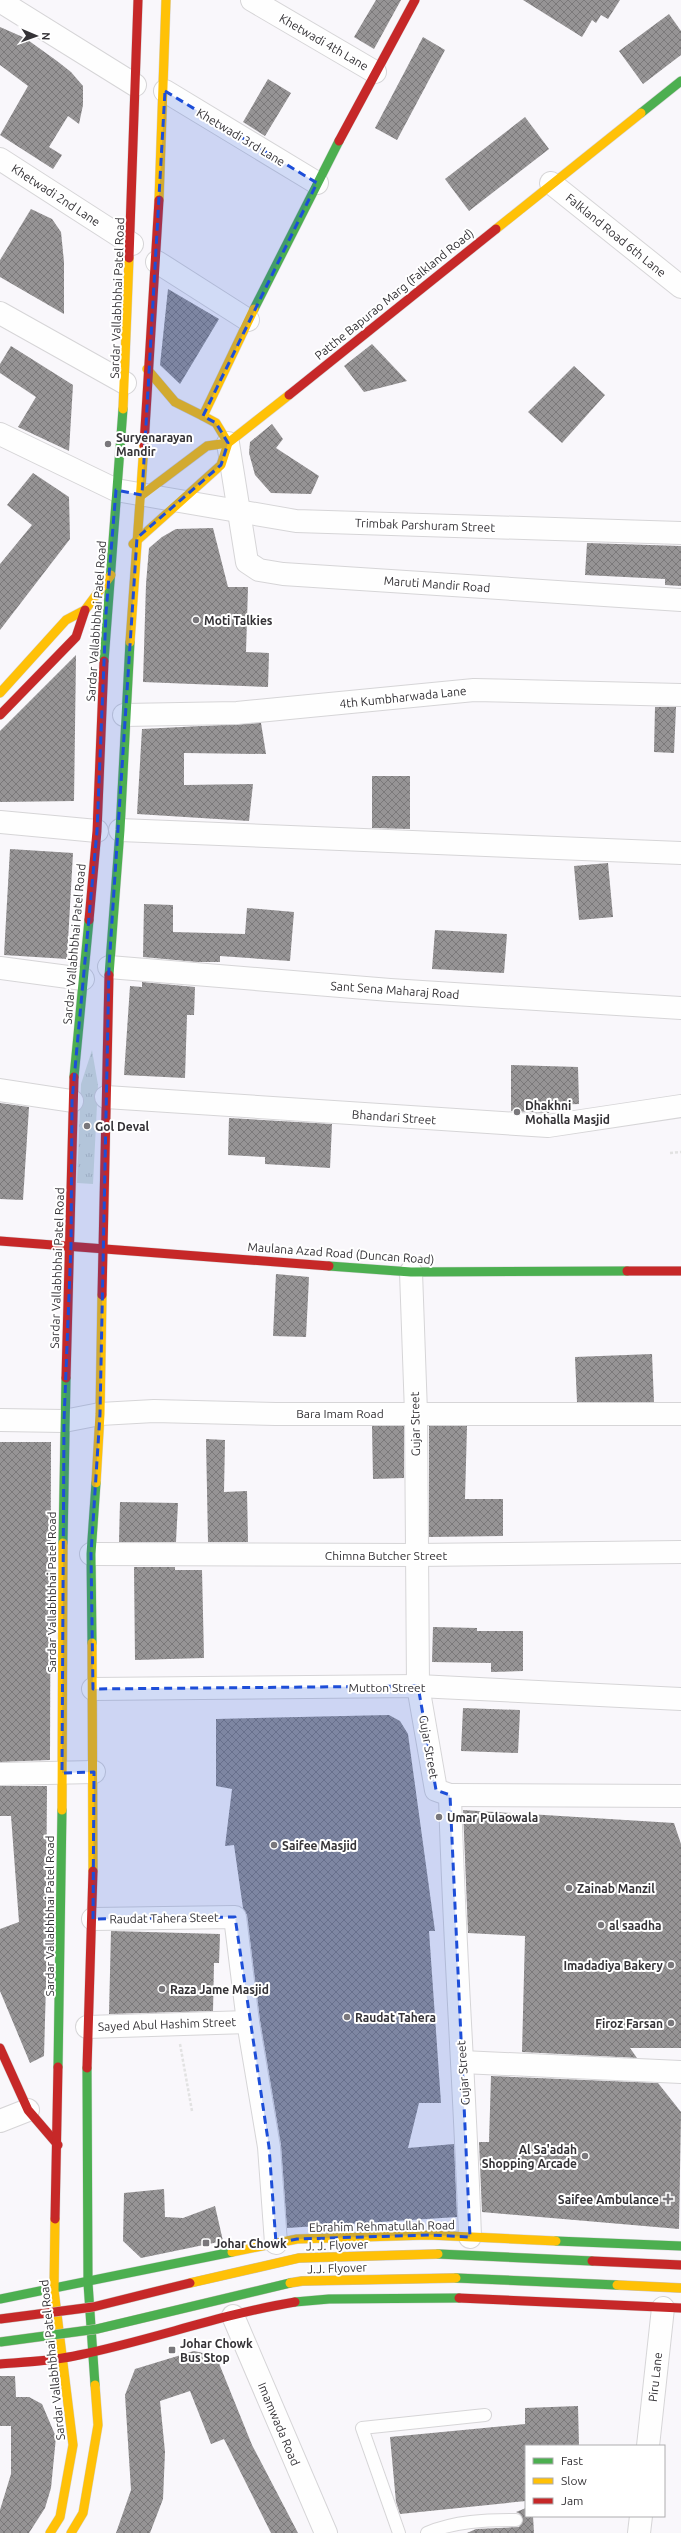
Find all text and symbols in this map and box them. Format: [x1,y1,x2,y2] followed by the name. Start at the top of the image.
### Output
[277,11,371,73] street label: Khetwadi 4th Lane
[16,16,56,56] north arrow
[40,32,52,41] text: N
[195,106,287,168] street label: Khetwadi 3rd Lane
[9,162,103,228] street label: Khetwadi 2nd Lane
[564,191,668,279] street label: Falkland Road 6th Lane
[108,217,126,379] street label: Sardar Vallabhbhai Patel Road
[312,226,477,363] street label: Patthe Bapurao Marg (Falkland Road)
[116,431,193,458] place label: Suryenarayan Mandir
[103,439,113,449] marker: Suryenarayan Mandir
[355,516,496,534] street label: Trimbak Parshuram Street
[84,540,108,702] street label: Sardar Vallabhbhai Patel Road
[383,574,491,594] street label: Maruti Mandir Road
[204,614,273,627] place label: Moti Talkies
[191,615,201,625] marker: Moti Talkies
[339,684,467,710] street label: 4th Kumbharwada Lane
[60,863,88,1025] street label: Sardar Vallabhbhai Patel Road
[330,979,460,1001] street label: Sant Sena Maharaj Road
[525,1099,610,1126] place label: Dhakhni Mohalla Masjid
[512,1107,522,1117] marker: Dhakhni Mohalla Masjid
[351,1108,437,1126] street label: Bhandari Street
[95,1120,150,1133] place label: Gol Deval
[82,1121,92,1131] marker: Gol Deval
[48,1187,66,1349] street label: Sardar Vallabhbhai Patel Road
[247,1240,435,1267] street label: Maulana Azad Road (Duncan Road)
[408,1391,422,1456] street label: Gujar Street
[296,1407,384,1420] street label: Bara Imam Road
[45,1511,58,1673] street label: Sardar Vallabhbhai Patel Road
[325,1549,447,1562] street label: Chimna Butcher Street
[349,1681,426,1694] street label: Mutton Street
[417,1714,441,1780] street label: Gujar Street
[447,1811,538,1824] place label: Umar Pulaowala
[434,1812,444,1822] marker: Umar Pulaowala
[43,1835,56,1997] street label: Sardar Vallabhbhai Patel Road
[282,1839,357,1852] place label: Saifee Masjid
[269,1840,279,1850] marker: Saifee Masjid
[577,1882,655,1895] place label: Zainab Manzil
[564,1883,574,1893] marker: Zainab Manzil
[109,1911,219,1925] street label: Raudat Tahera Steet
[609,1919,661,1932] place label: al saadha
[596,1920,606,1930] marker: al saadha
[563,1959,664,1972] place label: Imadadiya Bakery
[666,1960,676,1970] marker: Imadadiya Bakery
[170,1983,269,1996] place label: Raza Jame Masjid
[157,1984,167,1994] marker: Raza Jame Masjid
[355,2011,436,2024] place label: Raudat Tahera
[342,2012,352,2022] marker: Raudat Tahera
[98,2015,237,2033] street label: Sayed Abul Hashim Street
[595,2017,663,2030] place label: Firoz Farsan
[666,2018,676,2028] marker: Firoz Farsan
[454,2040,472,2106] street label: Gujar Street
[482,2143,577,2170] place label: Al Sa'adah Shopping Arcade
[580,2151,590,2161] marker: Al Sa'adah Shopping Arcade
[558,2193,659,2206] place label: Saifee Ambulance
[662,2193,674,2205] marker: Saifee Ambulance
[309,2218,455,2234] street label: Ebrahim Rehmatullah Road
[214,2237,287,2250] place label: Johar Chowk
[306,2237,369,2253] street label: J. J. Flyover
[201,2238,211,2248] marker: Johar Chowk
[307,2260,368,2276] street label: J.J. Flyover
[37,2279,67,2441] street label: Sardar Vallabhbhai Patel Road
[180,2337,253,2364] place label: Johar Chowk Bus Stop
[167,2345,177,2355] marker: Johar Chowk Bus Stop
[646,2351,664,2403] street label: Piru Lane
[256,2380,302,2468] street label: Imamwada Road
[525,2445,665,2517] legend
[561,2454,583,2467] text: Fast
[561,2474,587,2487] text: Slow
[561,2494,583,2507] text: Jam

